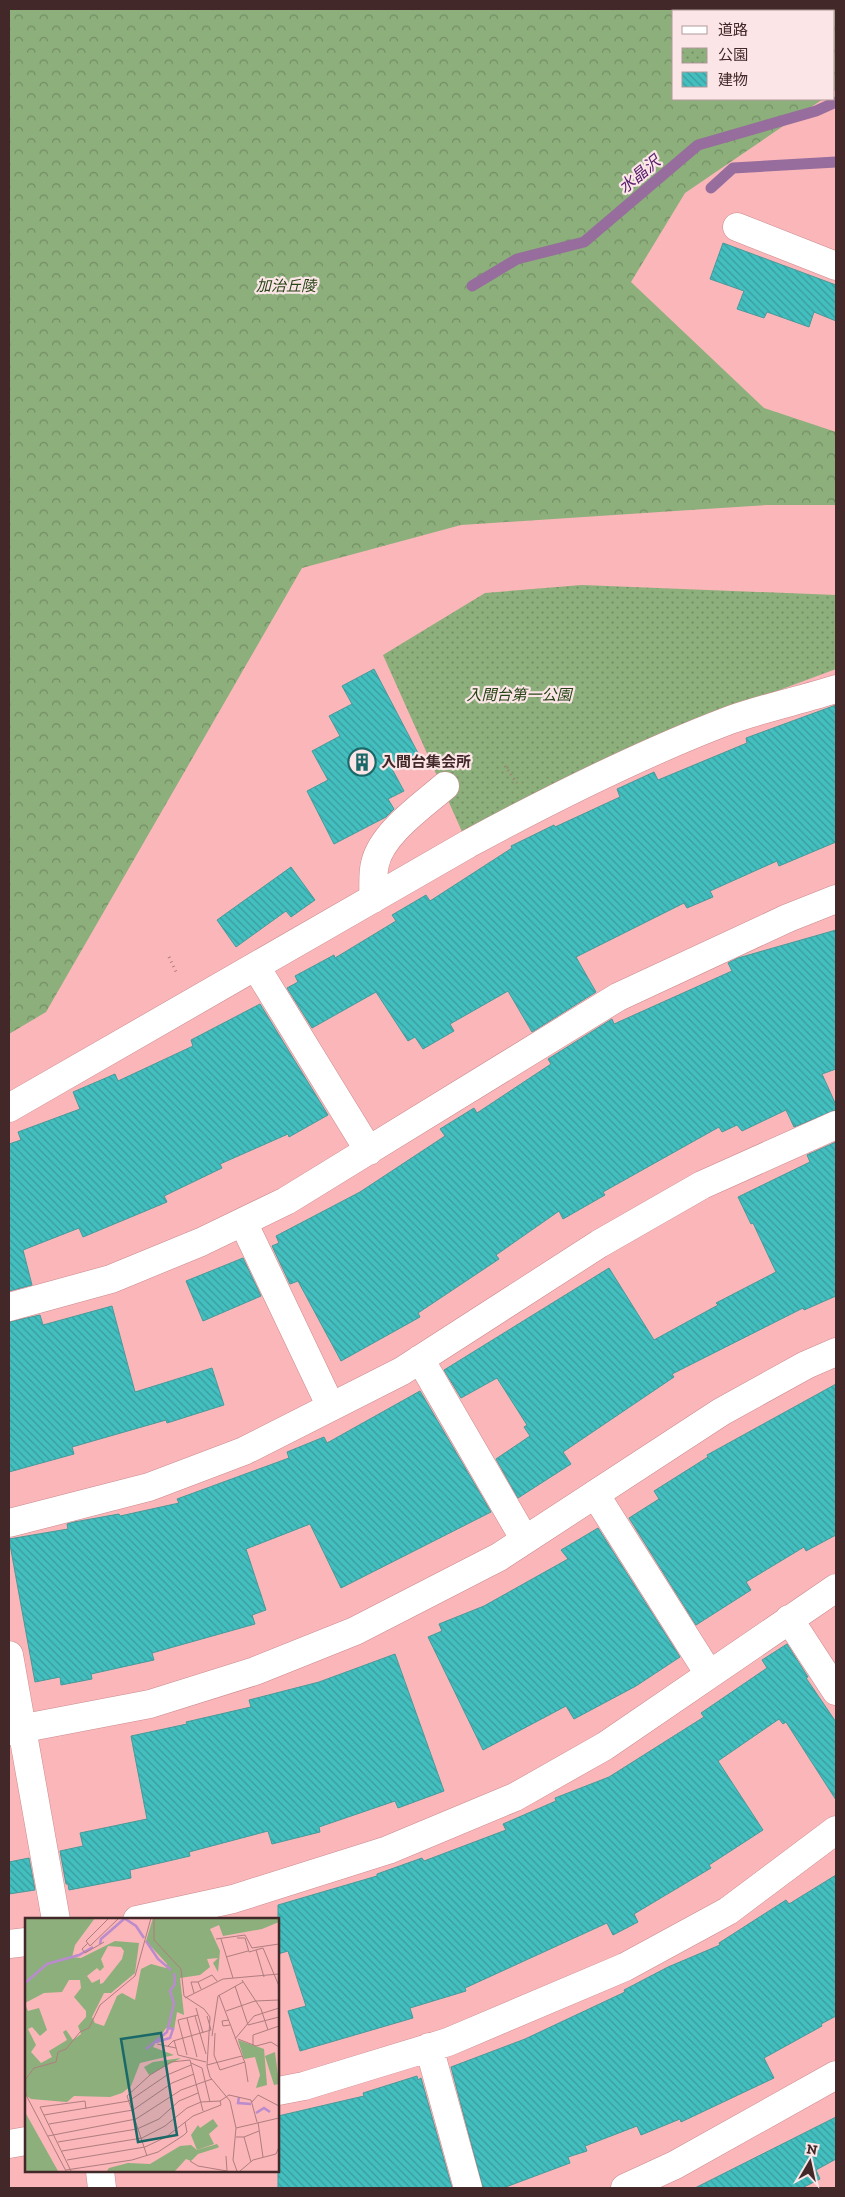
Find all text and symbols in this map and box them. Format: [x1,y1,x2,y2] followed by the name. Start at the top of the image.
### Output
[672,10,835,100] legend
[718,21,748,39] text: 道路
[718,46,748,64] text: 公園
[718,71,748,89] text: 建物
[615,150,665,197] water label: 水晶沢
[256,277,318,295] park label: 加治丘陵
[466,686,573,704] park label: 入間台第一公園
[347,747,377,777] building icon: 入間台集会所
[381,753,471,771] place label: 入間台集会所
[25,1918,279,2172] inset map
[785,2137,835,2187] north arrow
[805,2140,819,2159] text: N

